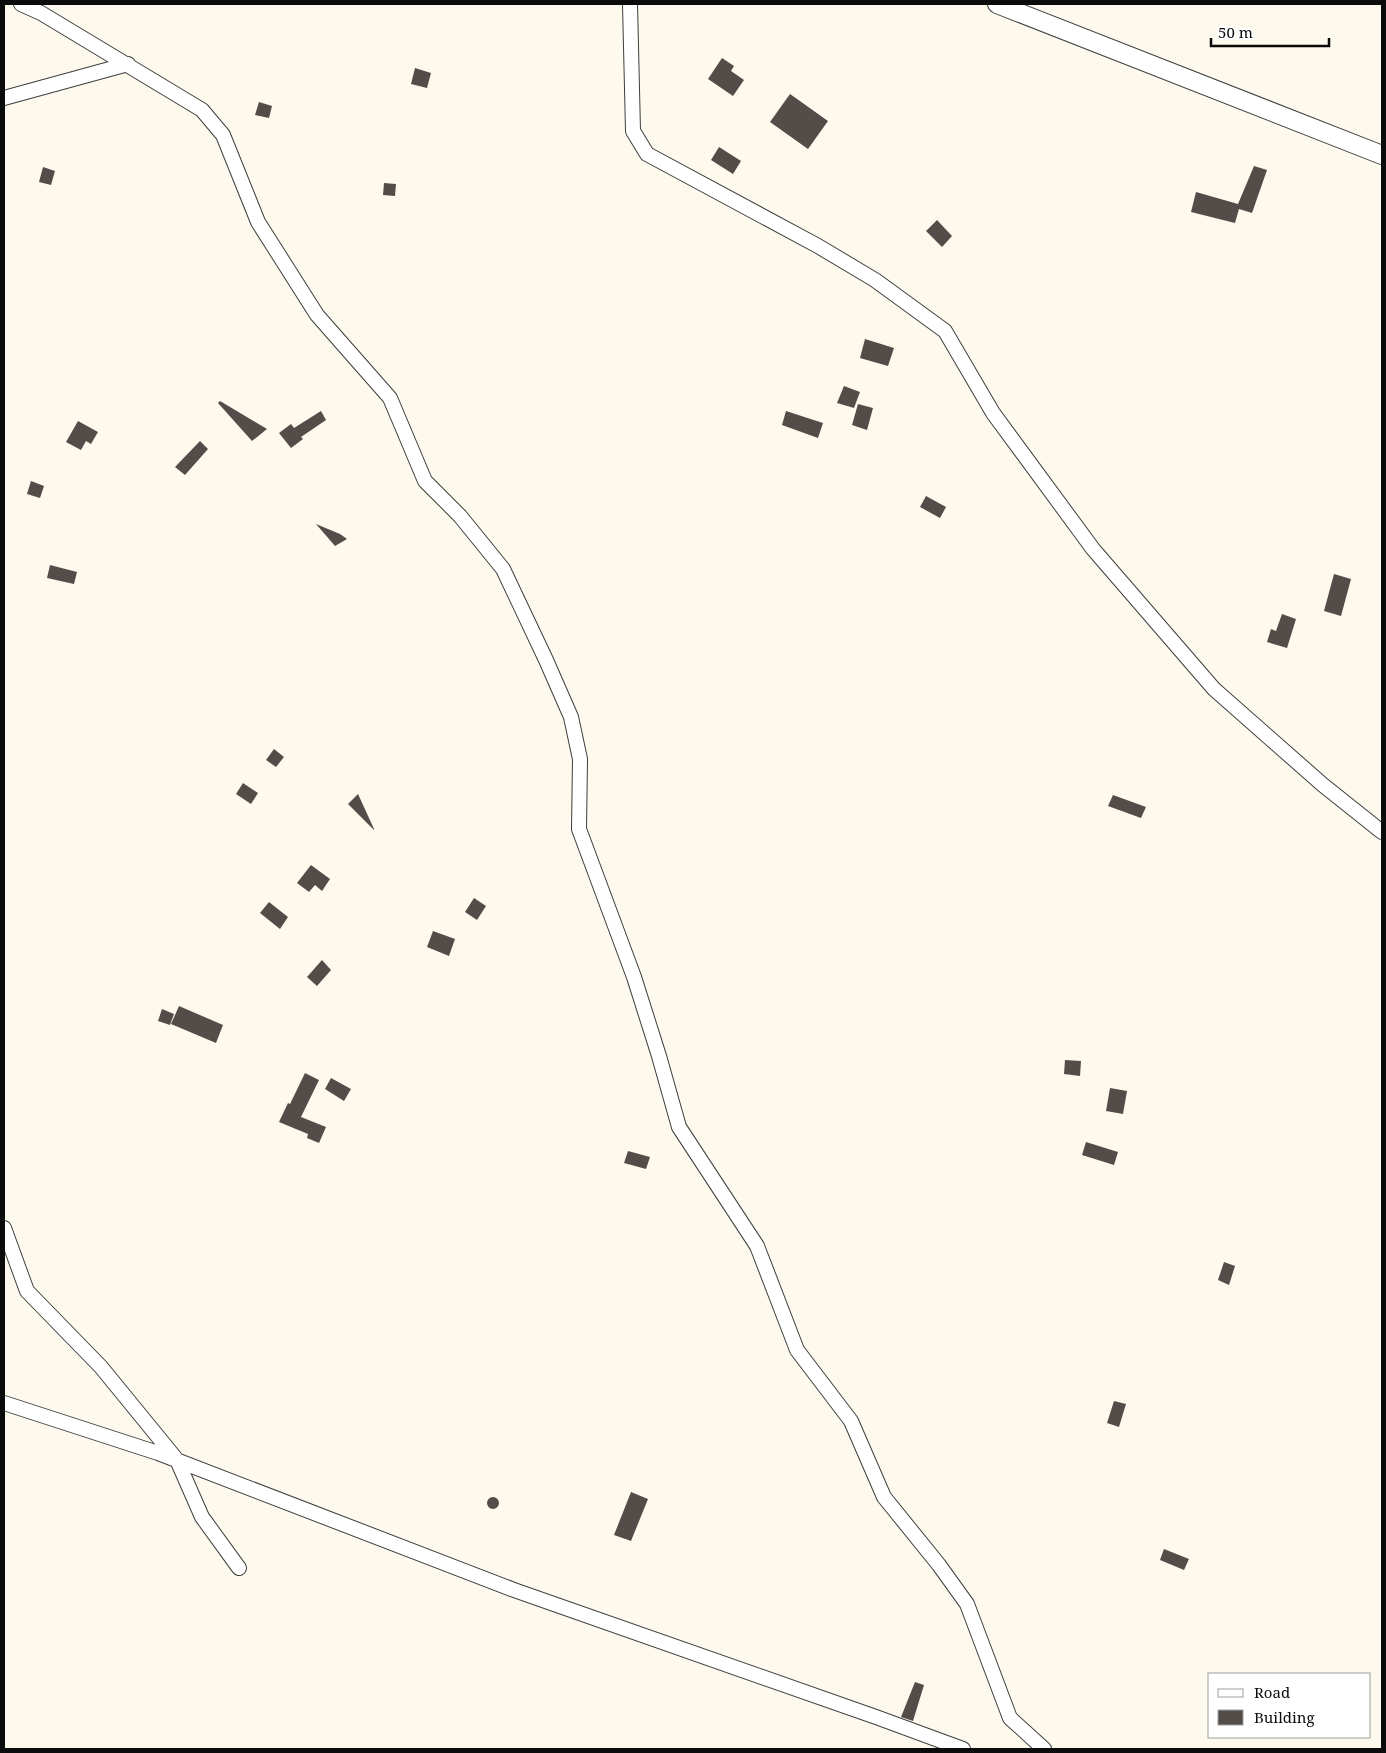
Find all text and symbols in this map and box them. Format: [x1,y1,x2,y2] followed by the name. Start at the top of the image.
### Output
[1211,15,1328,47] scale bar
[1218,22,1253,42] text: 50 m
[1208,1673,1371,1738] legend
[1254,1682,1290,1702] text: Road
[1254,1707,1315,1727] text: Building

